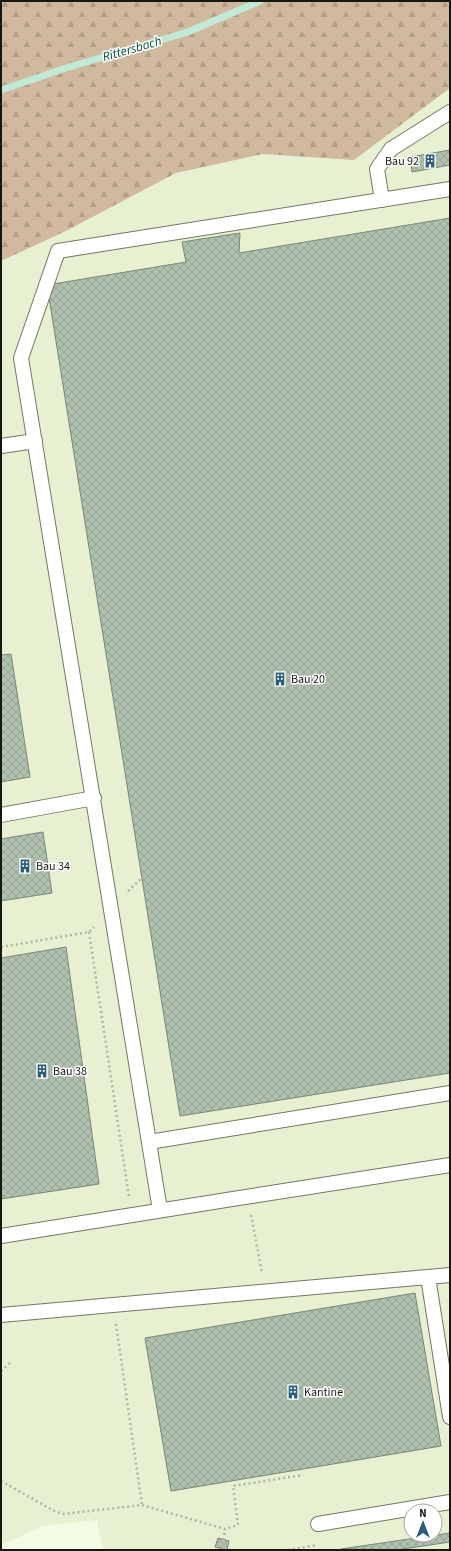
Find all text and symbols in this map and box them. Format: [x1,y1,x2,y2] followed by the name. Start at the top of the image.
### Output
[100,32,164,66] water label: Rittersbach
[385,153,419,170] place label: Bau 92
[422,153,438,169] building icon: Bau 92
[272,671,288,687] building icon: Bau 20
[291,671,325,688] place label: Bau 20
[17,858,33,874] building icon: Bau 34
[36,858,70,875] place label: Bau 34
[34,1063,50,1079] building icon: Bau 38
[53,1063,87,1080] place label: Bau 38
[285,1384,301,1400] building icon: Kantine
[304,1384,343,1401] place label: Kantine
[403,1503,443,1543] north arrow
[419,1506,427,1521] text: N

